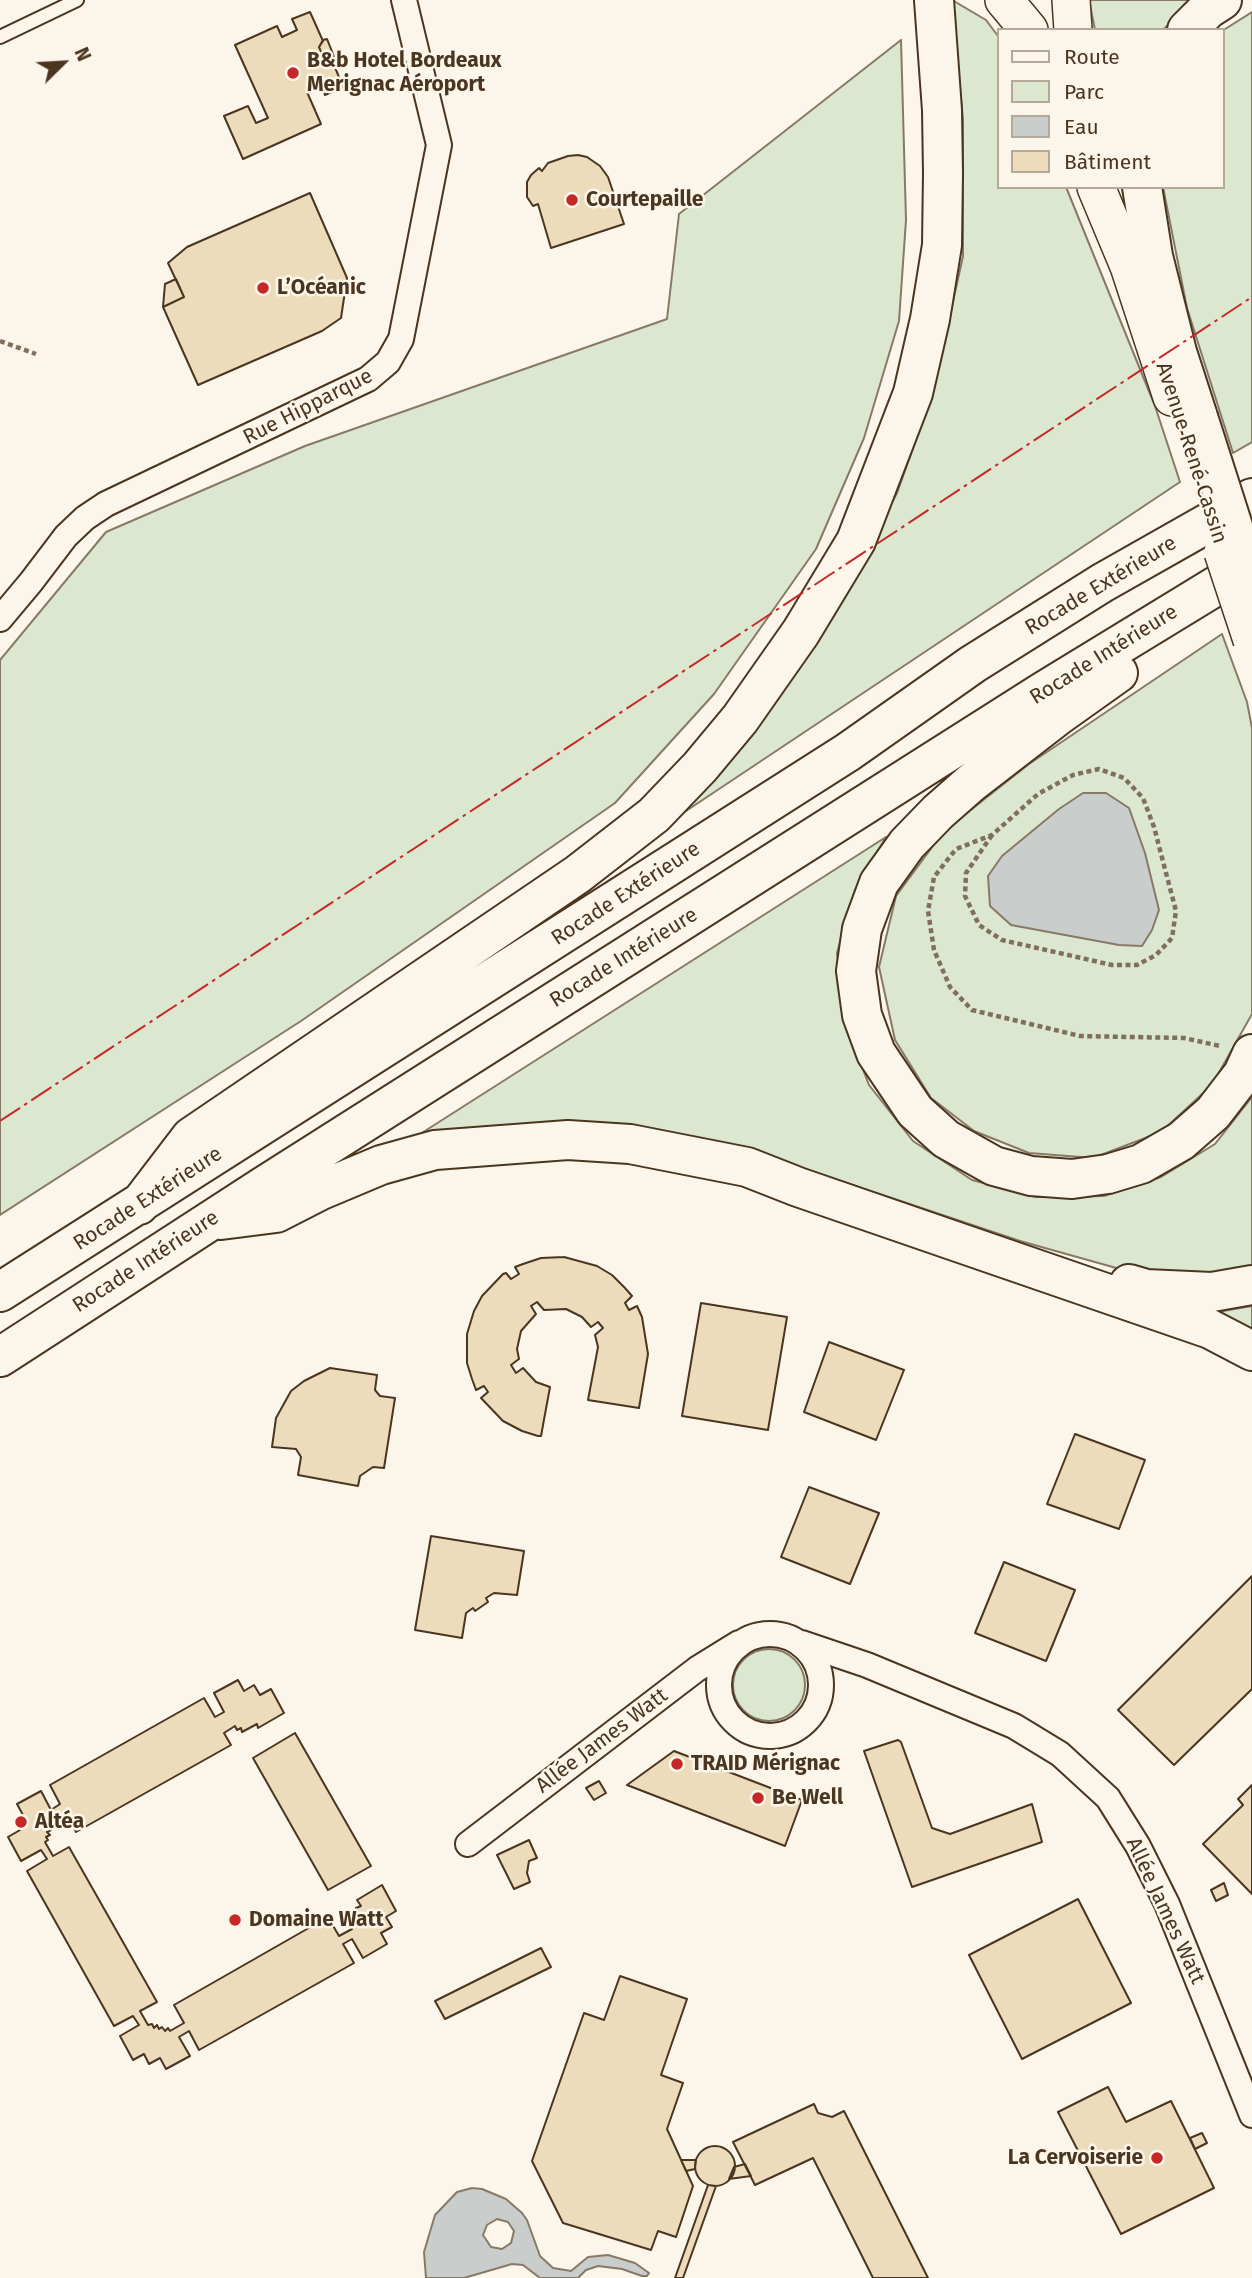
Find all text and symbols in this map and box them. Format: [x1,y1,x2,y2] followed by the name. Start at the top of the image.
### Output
[28,28,98,98] north arrow
[996,28,1224,189] legend
[70,44,96,65] text: N
[1064,44,1120,70] text: Route
[307,48,501,98] place label: B&b Hotel Bordeaux Merignac Aéroport
[285,65,301,81] marker: B&b Hotel Bordeaux Merignac Aéroport
[1064,79,1104,105] text: Parc
[1064,114,1099,140] text: Eau
[1064,149,1151,175] text: Bâtiment
[586,187,703,213] place label: Courtepaille
[564,192,580,208] marker: Courtepaille
[277,275,366,301] place label: L’Océanic
[255,280,271,296] marker: L’Océanic
[1150,359,1232,547] street label: Avenue René Cassin
[239,364,377,450] street label: Rue Hipparque
[1021,531,1181,641] street label: Rocade Extérieure
[1026,599,1182,711] street label: Rocade Intérieure
[547,837,705,951] street label: Rocade Extérieure
[546,902,702,1014] street label: Rocade Intérieure
[69,1142,227,1256] street label: Rocade Extérieure
[68,1205,224,1319] street label: Rocade Intérieure
[531,1683,673,1799] street label: Allée James Watt
[691,1751,840,1777] place label: TRAID Mérignac
[669,1756,685,1772] marker: TRAID Mérignac
[772,1785,843,1811] place label: Be Well
[750,1790,766,1806] marker: Be Well
[35,1809,84,1835] place label: Altéa
[13,1814,29,1830] marker: Altéa
[1120,1834,1210,1988] street label: Allée James Watt
[249,1907,384,1933] place label: Domaine Watt
[227,1912,243,1928] marker: Domaine Watt
[1008,2145,1143,2171] place label: La Cervoiserie
[1149,2150,1165,2166] marker: La Cervoiserie

